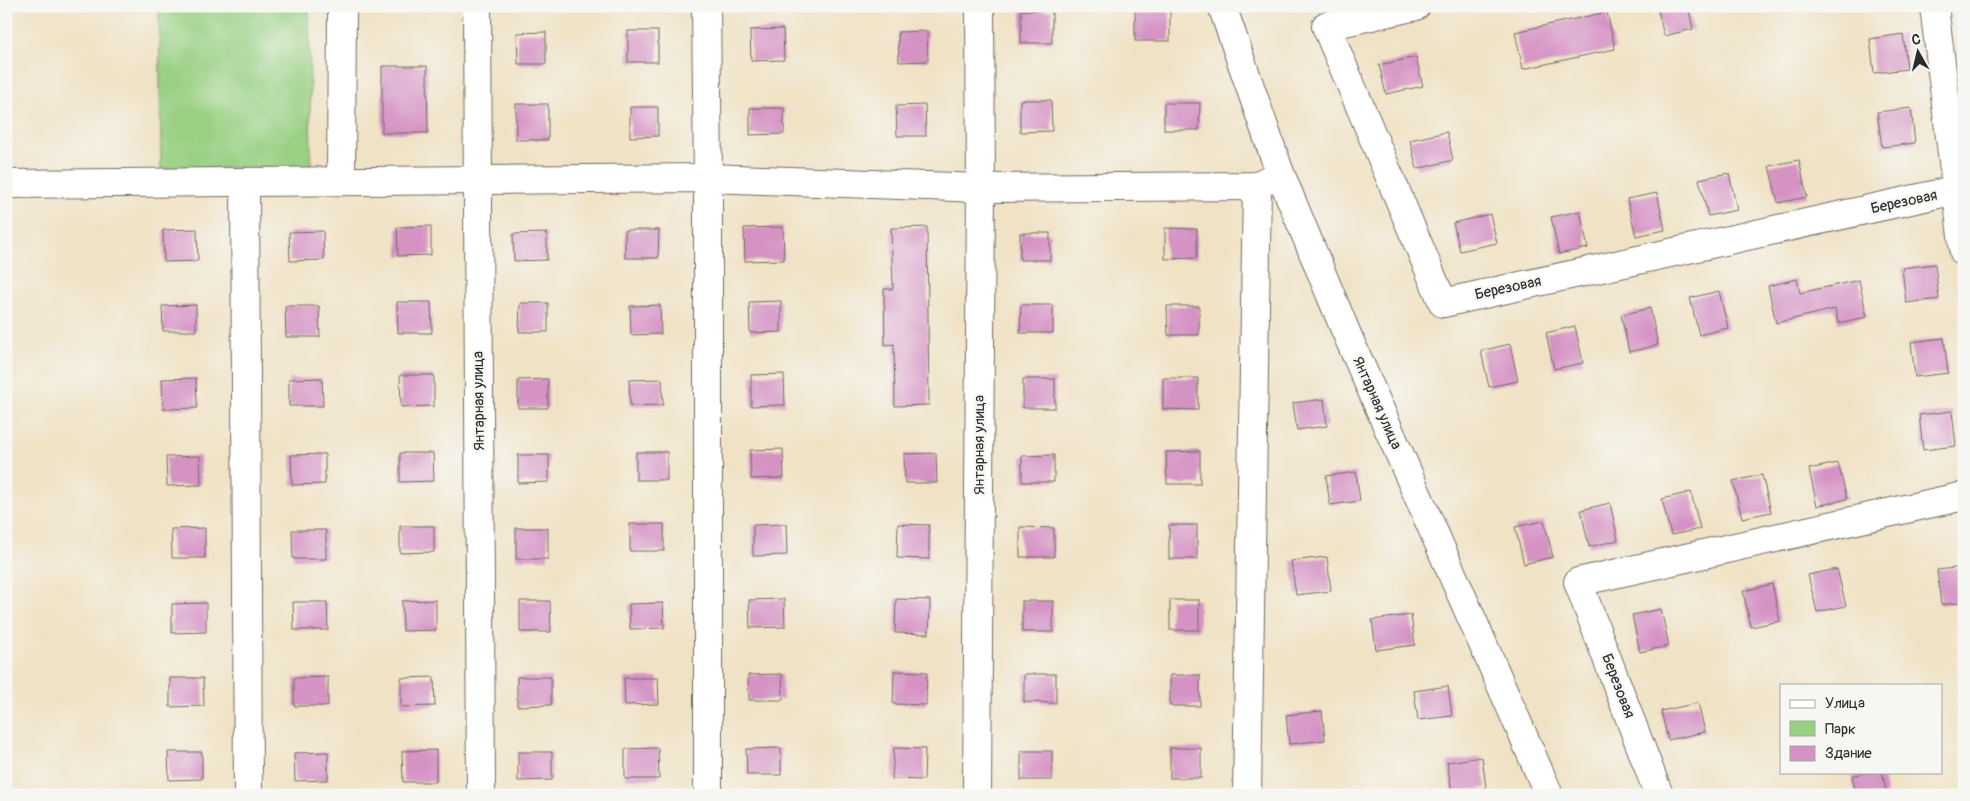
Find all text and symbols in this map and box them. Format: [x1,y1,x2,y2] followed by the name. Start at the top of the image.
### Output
[1892,28,1942,78] north arrow
[1911,31,1922,49] text: С
[1869,186,1939,218] street label: Березовая
[1473,272,1543,304] street label: Березовая
[469,351,489,451] street label: Янтарная улица
[1348,354,1406,452] street label: Янтарная улица
[970,395,989,495] street label: Янтарная улица
[1597,651,1639,721] street label: Березовая
[1780,684,1942,774] legend
[1825,694,1865,713] text: Улица
[1825,720,1856,739] text: Парк
[1825,744,1872,763] text: Здание

